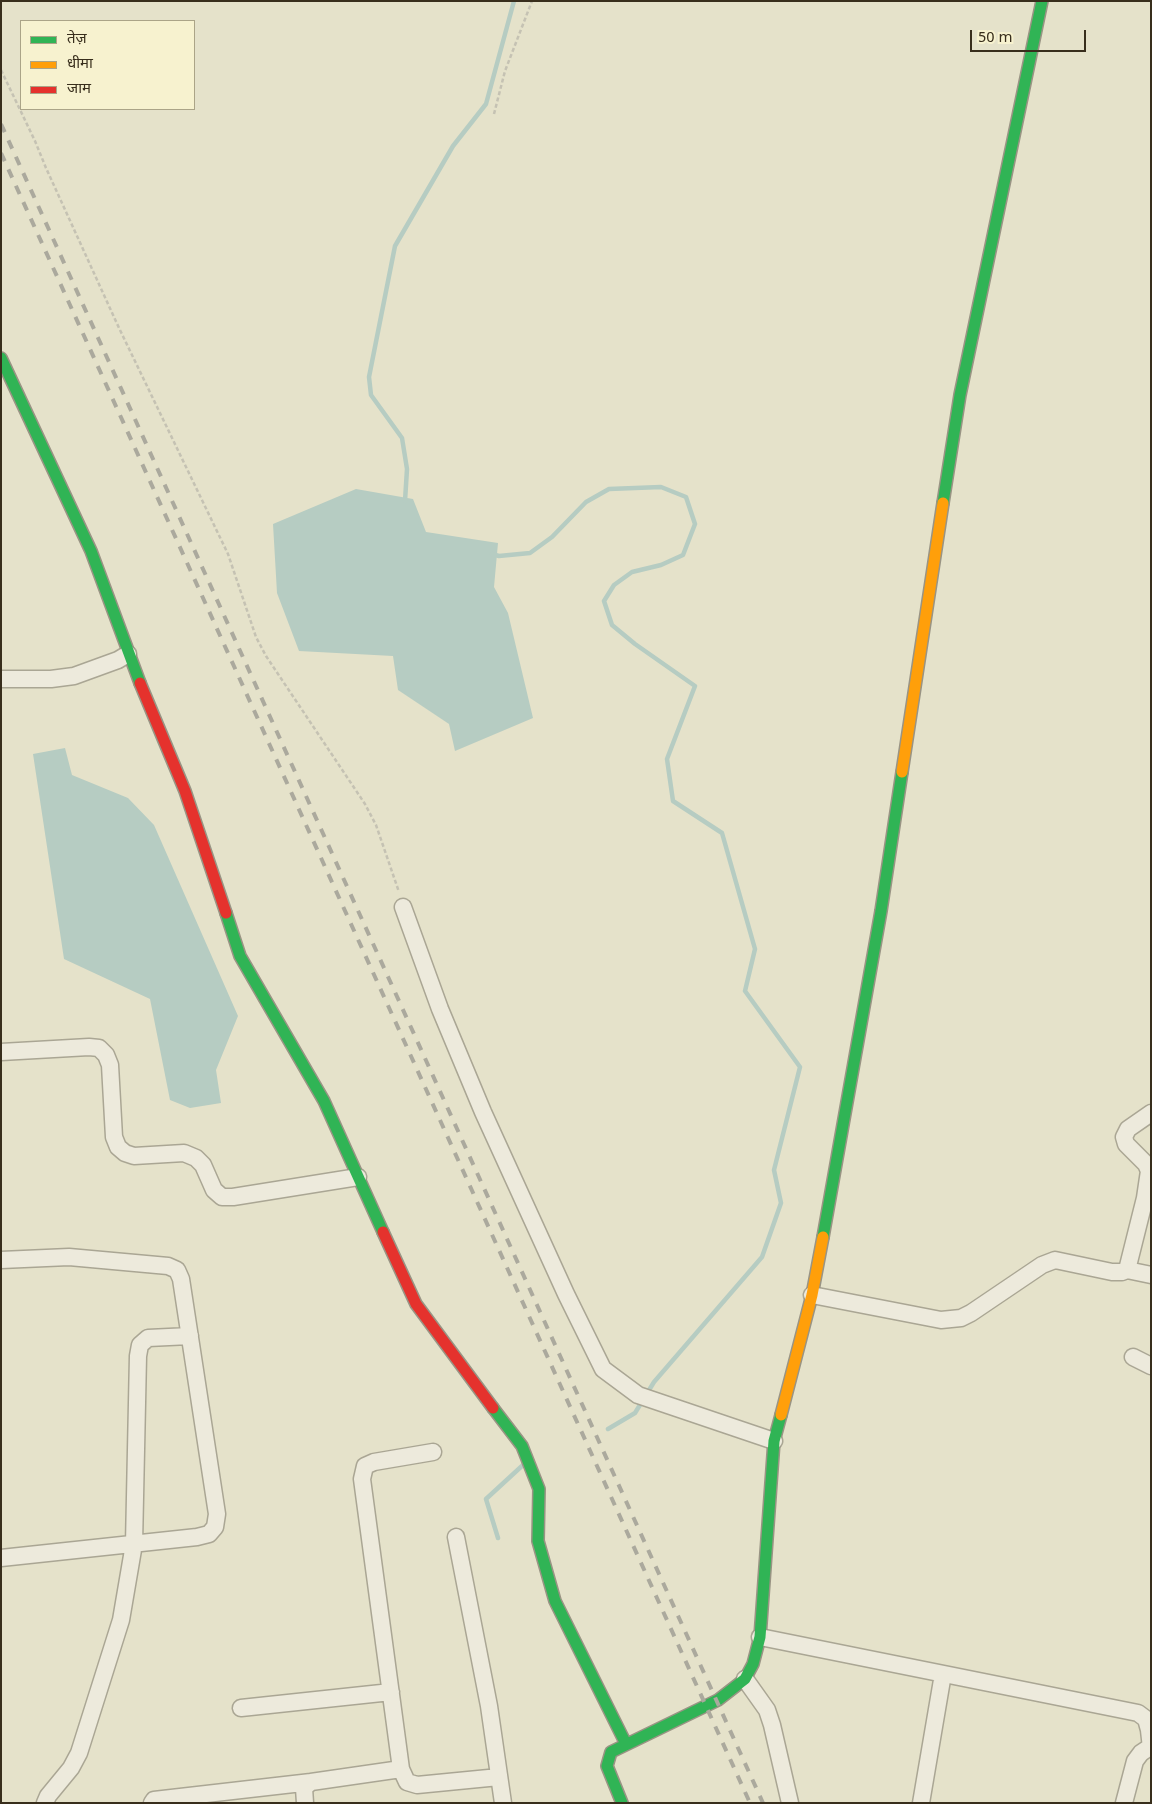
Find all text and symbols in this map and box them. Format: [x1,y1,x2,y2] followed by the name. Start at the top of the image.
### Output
[20,20,195,110] legend
[972,20,1088,52] scale bar
[978,29,1012,48] text: 50 m
[67,30,87,49] text: तेज़
[67,55,93,74] text: धीमा
[67,80,91,99] text: जाम

